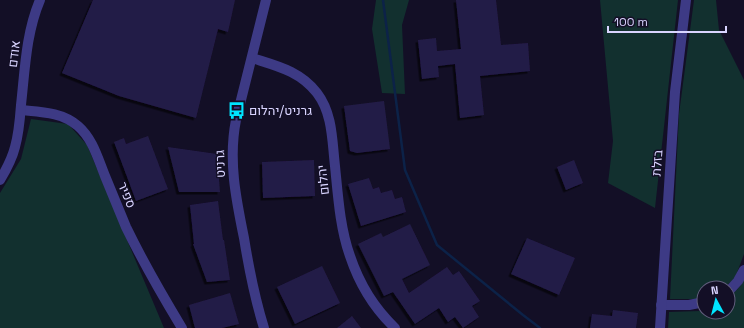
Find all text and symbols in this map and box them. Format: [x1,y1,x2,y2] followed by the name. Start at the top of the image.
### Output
[608,8,726,34] scale bar
[614,14,648,30] text: 100 m
[4,39,24,69] street label: אודם
[226,100,246,120] bus stop icon: גרניט/יהלום
[249,102,312,119] place label: גרניט/יהלום
[648,149,666,177] street label: בזלת
[211,150,229,178] street label: גרניט
[313,164,333,196] street label: יהלום
[114,179,140,211] street label: ספיר
[696,280,736,320] north arrow
[710,283,719,297] text: N

